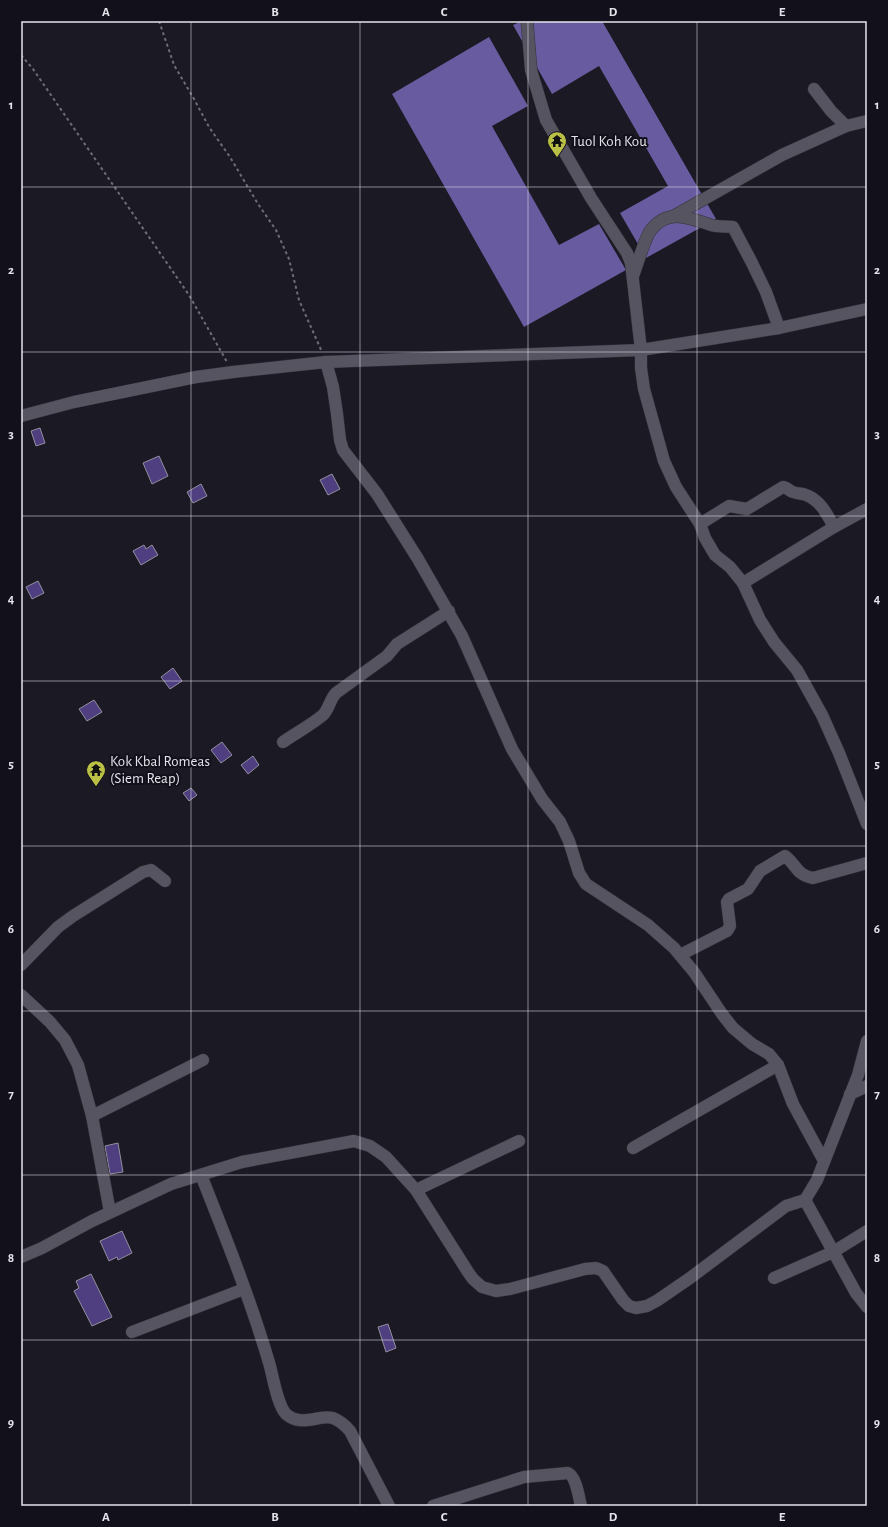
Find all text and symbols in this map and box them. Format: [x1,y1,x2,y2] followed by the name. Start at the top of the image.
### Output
[102,6,110,19] text: A
[271,6,279,19] text: B
[441,6,448,19] text: C
[609,6,618,19] text: D
[779,6,786,19] text: E
[9,99,13,112] text: 1
[875,99,879,112] text: 1
[546,130,568,158] temple icon: Tuol Koh Kou
[571,134,647,149] place label: Tuol Koh Kou
[8,264,14,277] text: 2
[874,264,880,277] text: 2
[8,428,14,441] text: 3
[874,428,880,441] text: 3
[8,593,15,606] text: 4
[874,593,881,606] text: 4
[110,754,210,786] place label: Kok Kbal Romeas (Siem Reap)
[8,758,14,771] text: 5
[874,758,880,771] text: 5
[85,759,107,787] temple icon: Kok Kbal Romeas (Siem Reap)
[8,923,14,936] text: 6
[874,923,880,936] text: 6
[8,1088,14,1101] text: 7
[874,1088,880,1101] text: 7
[8,1252,14,1265] text: 8
[874,1252,880,1265] text: 8
[8,1417,14,1430] text: 9
[874,1417,880,1430] text: 9
[102,1511,110,1524] text: A
[271,1511,279,1524] text: B
[441,1511,448,1524] text: C
[609,1511,618,1524] text: D
[779,1511,786,1524] text: E

